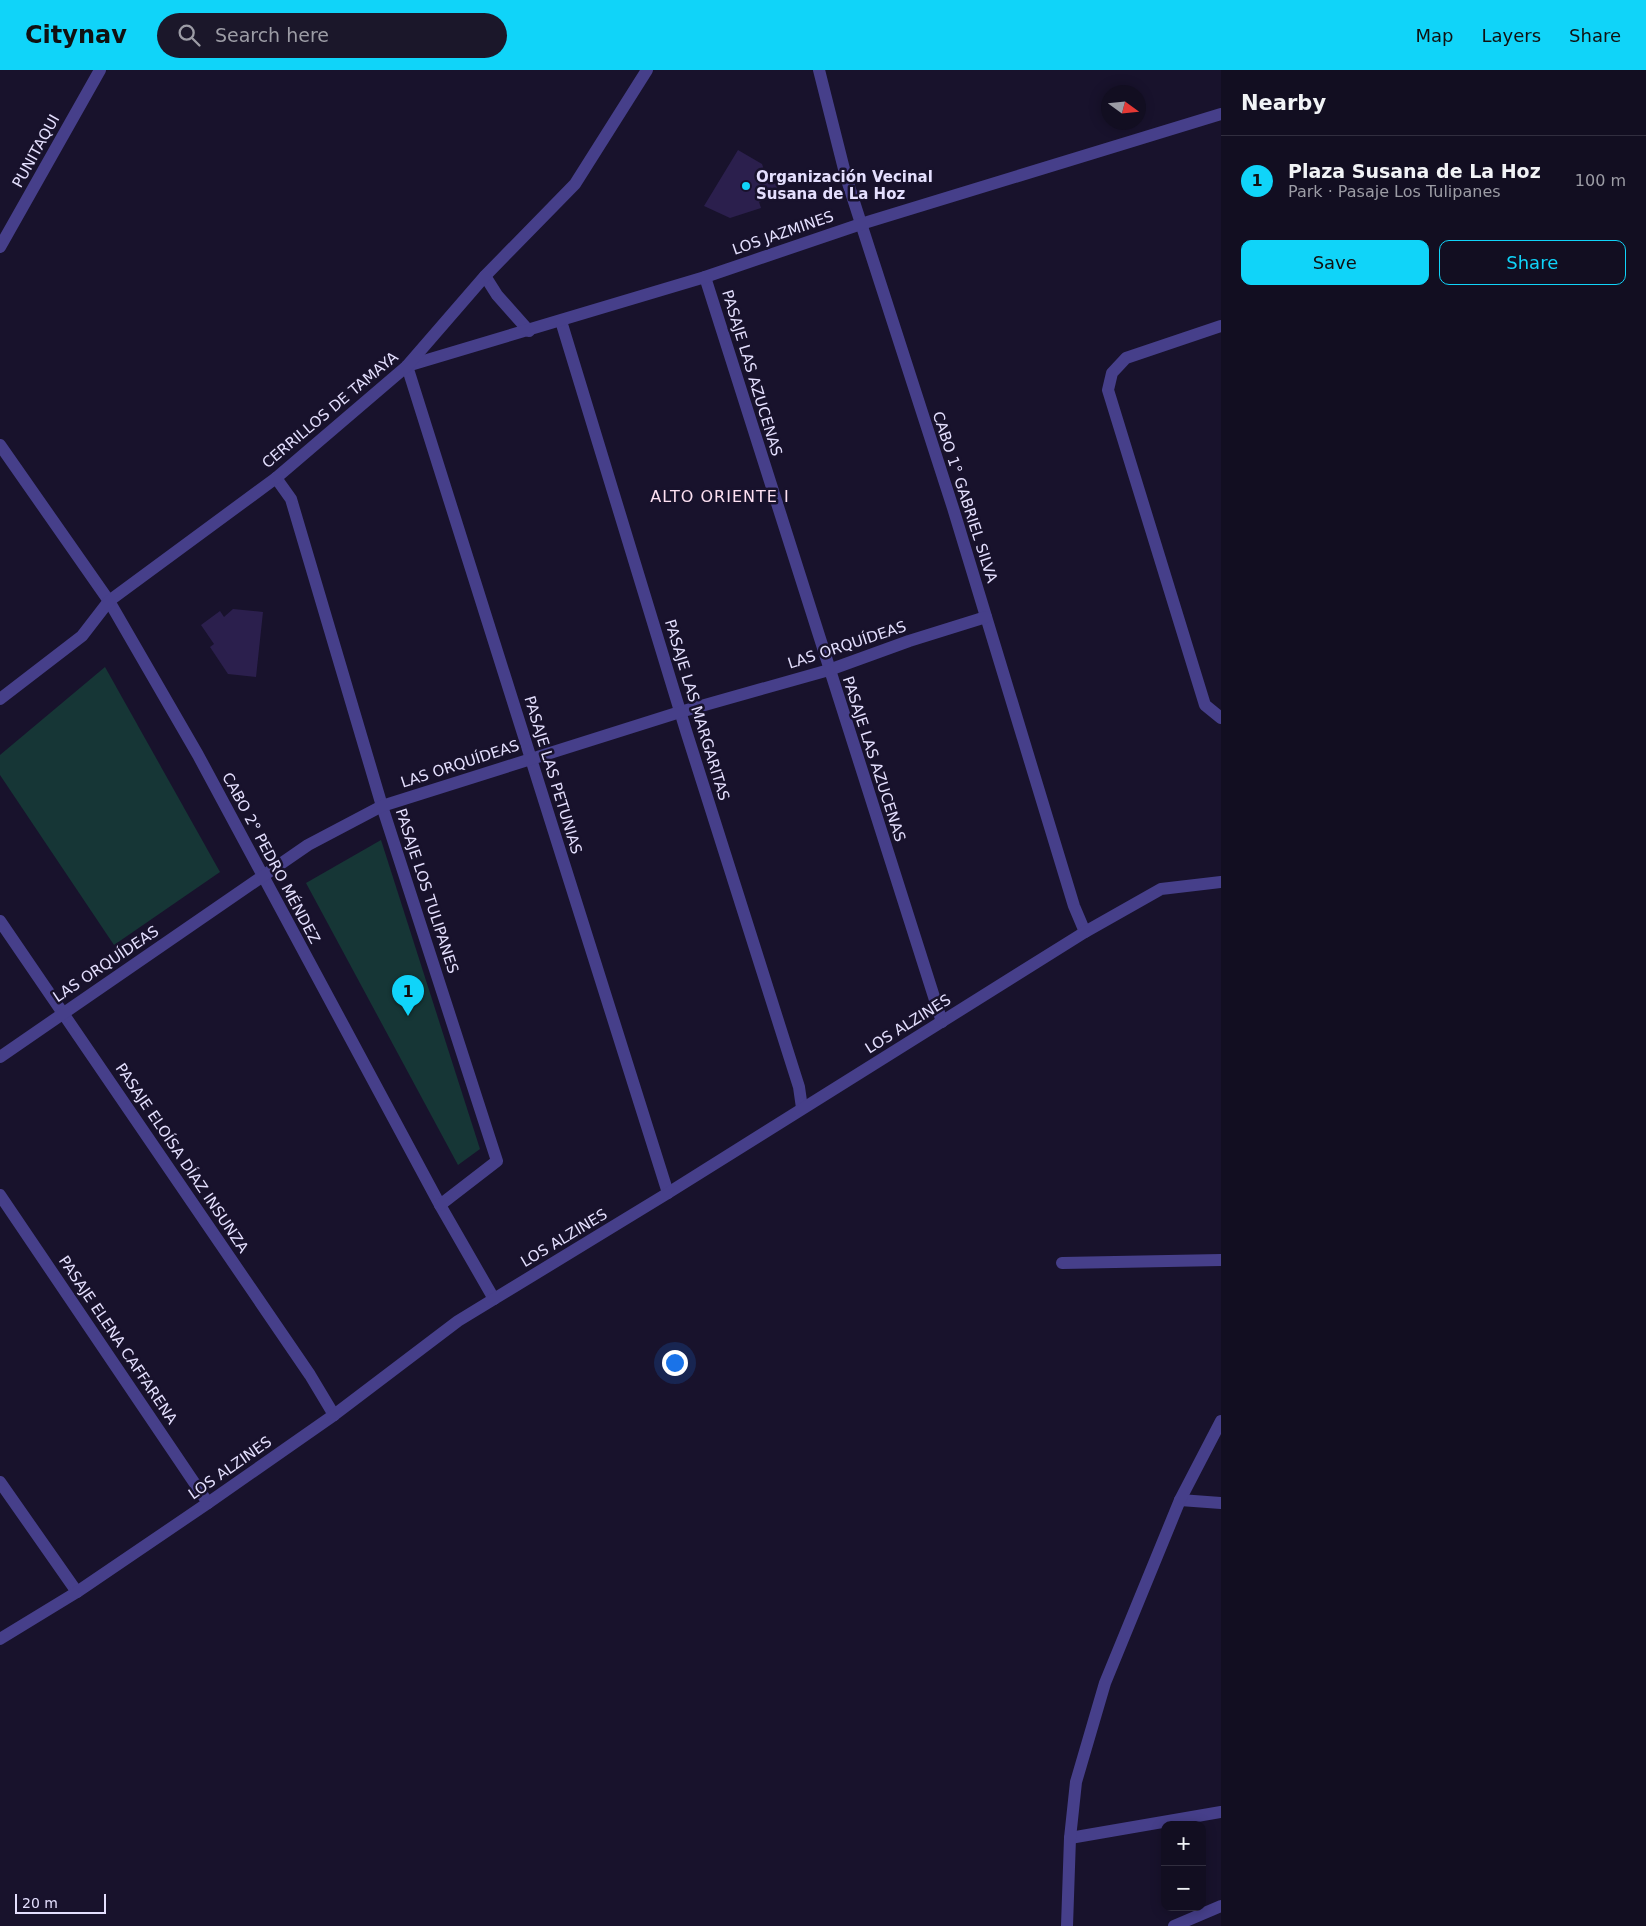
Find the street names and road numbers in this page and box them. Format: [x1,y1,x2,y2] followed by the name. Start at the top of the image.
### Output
[9,111,63,191] street label: PUNITAQUI
[730,207,836,259] street label: LOS JAZMINES
[718,288,786,458] street label: PASAJE LAS AZUCENAS
[258,347,402,472] street label: CERRILLOS DE TAMAYA
[929,409,1001,586] street label: CABO 1° GABRIEL SILVA
[785,616,909,673] street label: LAS ORQUÍDEAS
[661,617,733,803] street label: PASAJE LAS MARGARITAS
[839,674,909,844] street label: PASAJE LAS AZUCENAS
[520,694,586,856] street label: PASAJE LAS PETUNIAS
[398,735,522,792] street label: LAS ORQUÍDEAS
[218,769,325,947] street label: CABO 2° PEDRO MÉNDEZ
[392,806,462,976] street label: PASAJE LOS TULIPANES
[49,921,162,1006] street label: LAS ORQUÍDEAS
[862,991,954,1057] street label: LOS ALZINES
[112,1059,254,1257] street label: PASAJE ELOÍSA DÍAZ INSUNZA
[518,1205,610,1271] street label: LOS ALZINES
[55,1253,181,1428] street label: PASAJE ELENA CAFFARENA
[185,1433,275,1503] street label: LOS ALZINES

